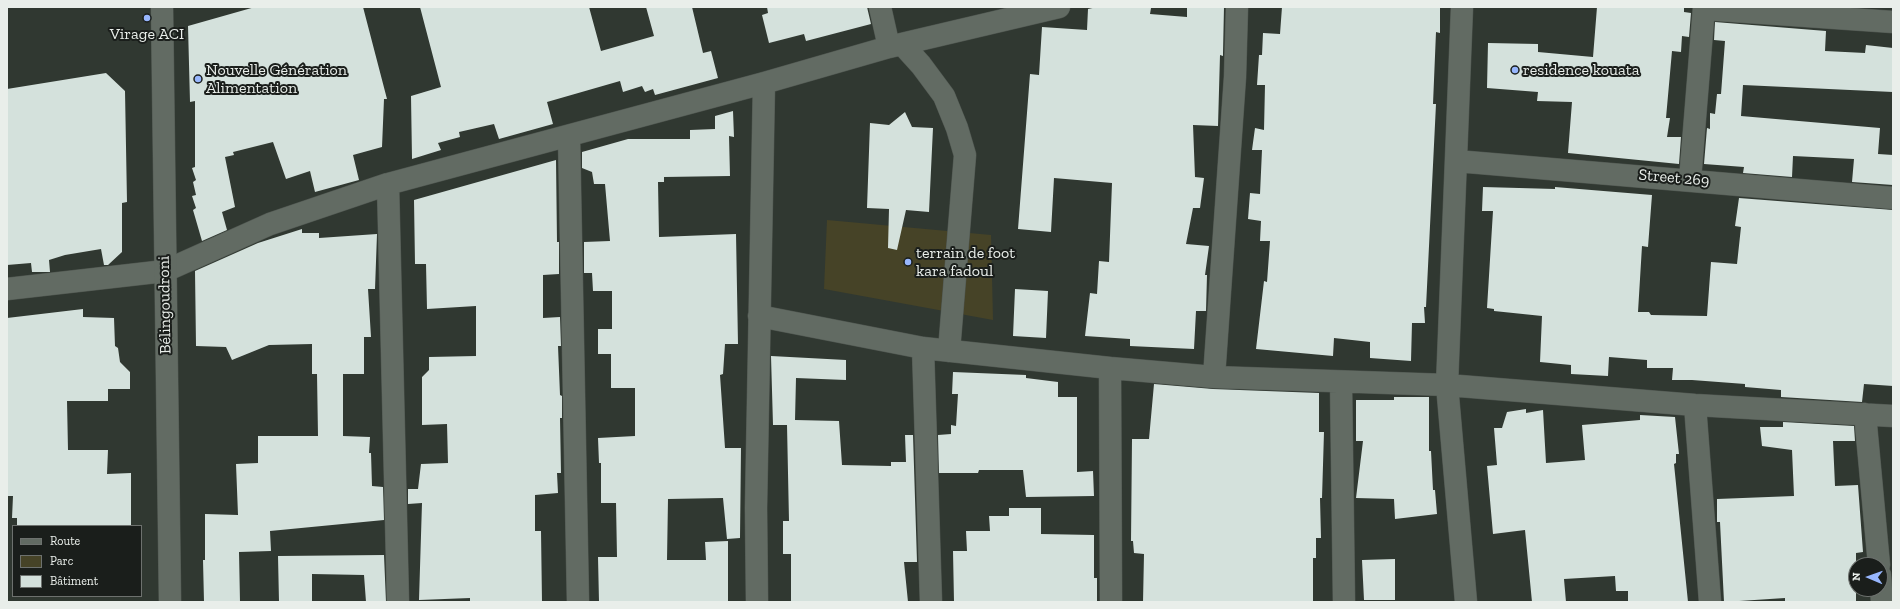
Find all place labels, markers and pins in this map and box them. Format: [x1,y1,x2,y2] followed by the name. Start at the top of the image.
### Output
[142,13,152,23] marker: Virage ACI
[110,24,184,44] place label: Virage ACI
[206,60,347,98] place label: Nouvelle Génération Alimentation
[1523,60,1639,80] place label: residence kouata
[1510,65,1520,75] marker: residence kouata
[193,74,203,84] marker: Nouvelle Génération Alimentation
[916,243,1015,281] place label: terrain de foot kara fadoul
[903,257,913,267] marker: terrain de foot kara fadoul

